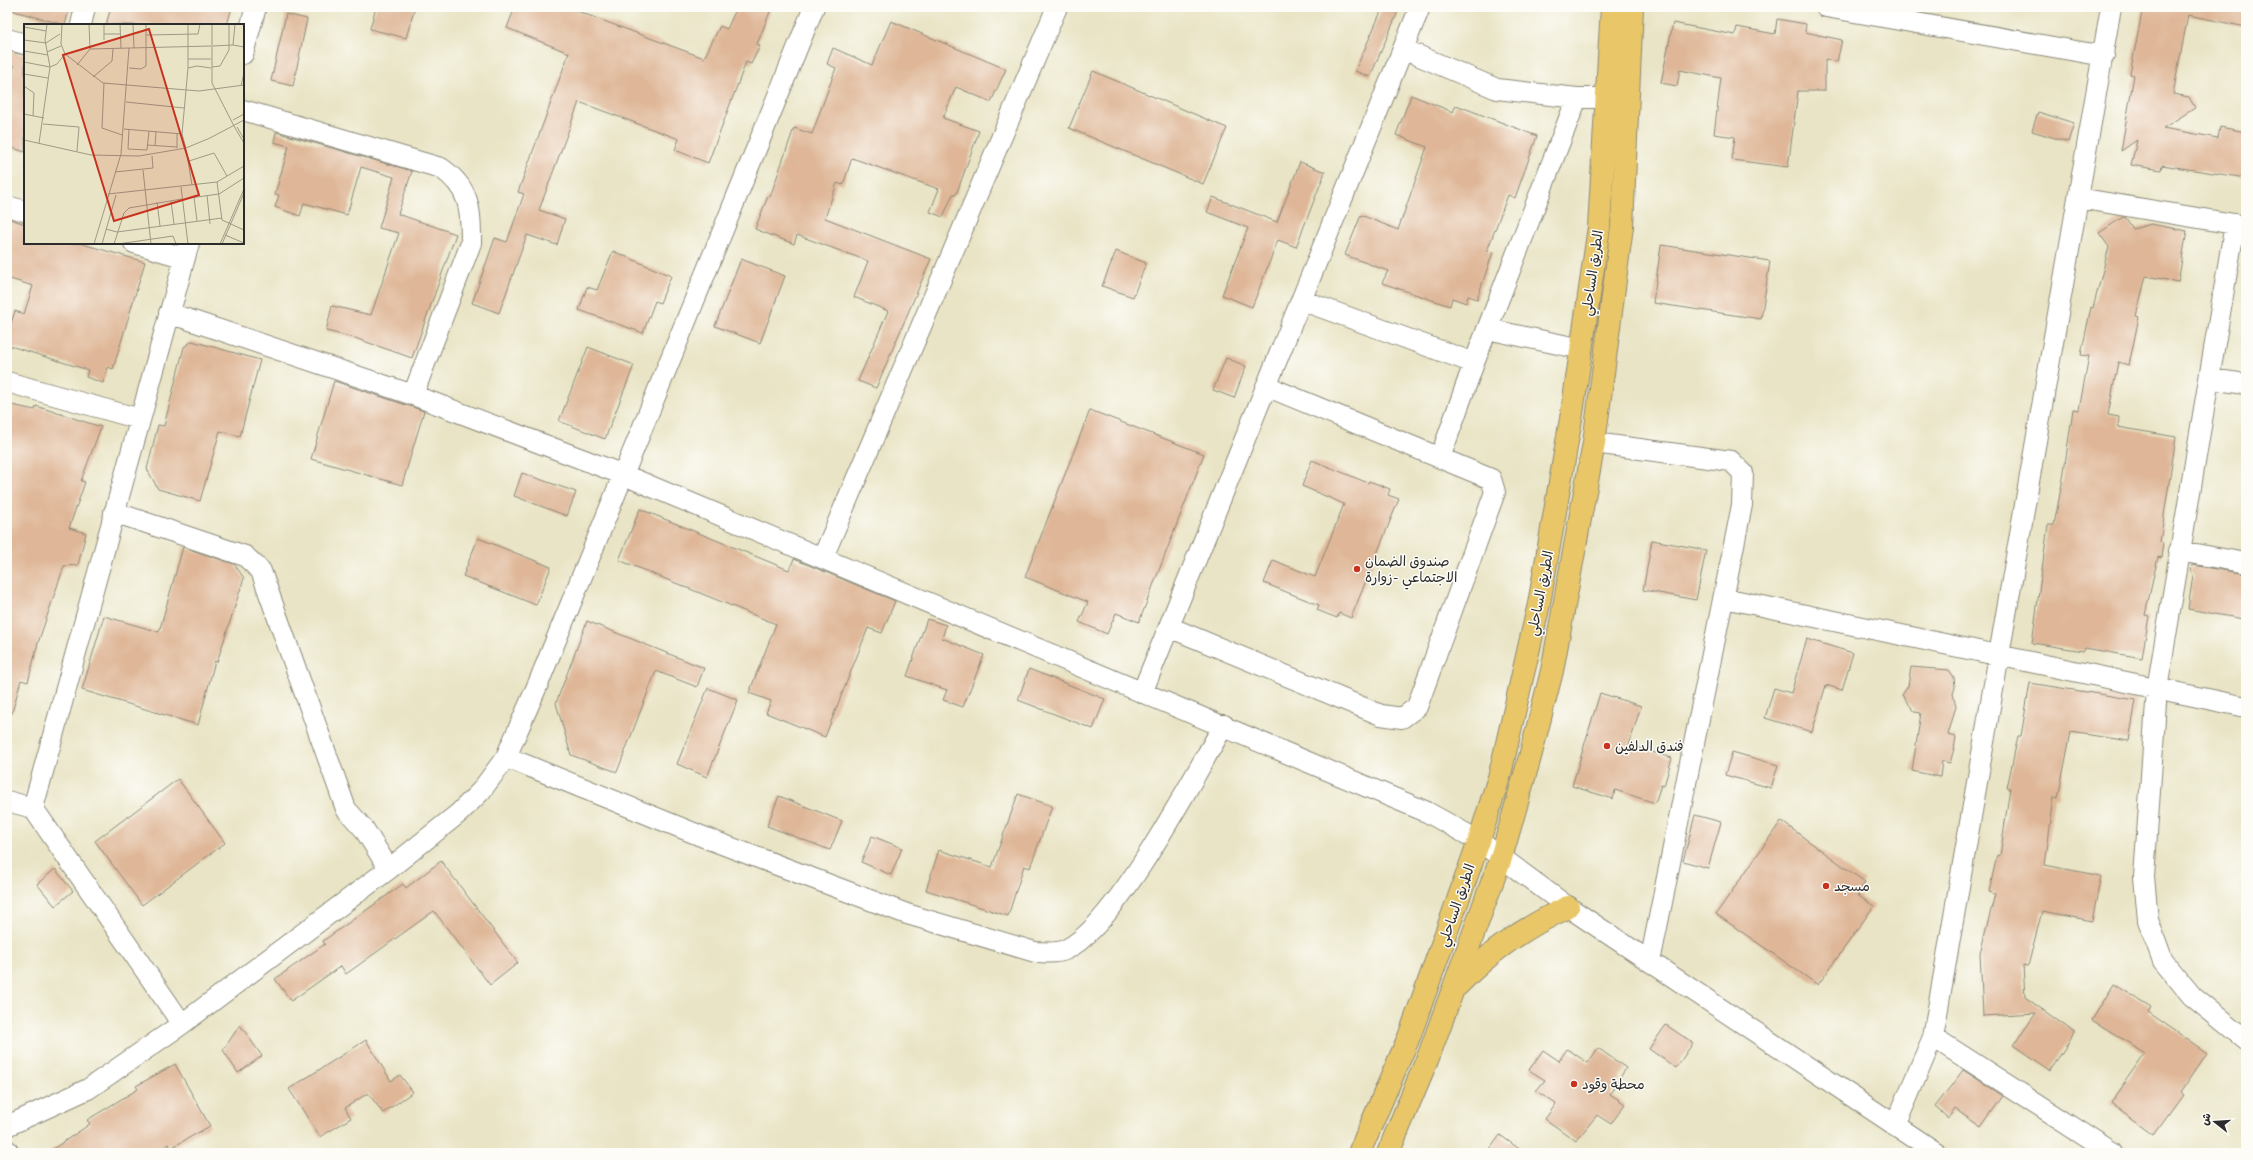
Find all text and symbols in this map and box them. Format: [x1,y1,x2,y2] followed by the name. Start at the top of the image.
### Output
[24,24,244,244] inset map
[1577,229,1611,318] street label: الطريق الساحلي
[1523,549,1561,638] street label: الطريق الساحلي
[1365,552,1457,590] place label: صندوق الضمان الاجتماعي -زوارة
[1352,564,1362,574] marker: صندوق الضمان الاجتماعي -زوارة
[1615,737,1684,755] place label: فندق الدلفين
[1602,741,1612,751] marker: فندق الدلفين
[1433,861,1482,950] street label: الطريق الساحلي
[1834,877,1870,895] place label: مسجد
[1821,881,1831,891] marker: مسجد
[1582,1075,1645,1093] place label: محطة وقود
[1569,1079,1579,1089] marker: محطة وقود
[2195,1102,2235,1142] north arrow
[2197,1111,2214,1127] text: ش

